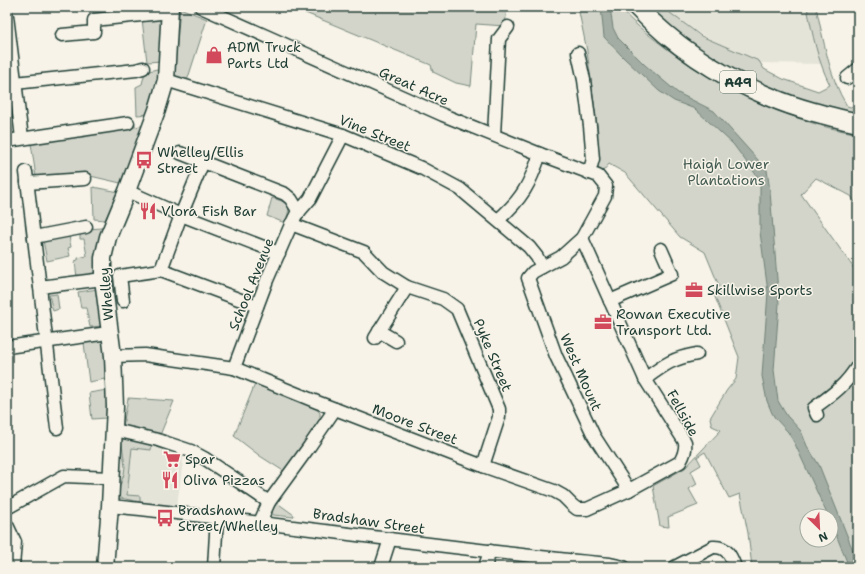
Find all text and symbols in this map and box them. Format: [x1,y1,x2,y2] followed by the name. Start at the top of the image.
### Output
[227,38,301,72] place label: ADM Truck Parts Ltd
[204,45,224,65] shop icon: ADM Truck Parts Ltd
[376,63,452,109] street label: Great Acre
[720,71,756,93] road number: A49
[337,110,413,156] street label: Vine Street
[157,143,244,177] place label: Whelley/Ellis Street
[134,150,154,170] bus stop icon: Whelley/Ellis Street
[683,155,770,189] park label: Haigh Lower Plantations
[138,201,158,221] restaurant icon: Vlora Fish Bar
[161,202,257,220] place label: Vlora Fish Bar
[224,235,278,333] street label: School Avenue
[95,267,117,321] street label: Whelley
[684,280,704,300] office icon: Skillwise Sports
[707,281,813,299] place label: Skillwise Sports
[616,305,731,339] place label: Rowan Executive Transport Ltd.
[593,312,613,332] office icon: Rowan Executive Transport Ltd.
[470,316,516,394] street label: Pyke Street
[556,331,606,413] street label: West Mount
[663,387,703,440] street label: Fellside
[370,399,460,449] street label: Moore Street
[162,449,182,469] supermarket icon: Spar
[185,450,216,468] place label: Spar
[160,470,180,490] restaurant icon: Oliva Pizzas
[183,471,265,489] place label: Oliva Pizzas
[178,501,278,535] place label: Bradshaw Street/Whelley
[312,504,426,538] street label: Bradshaw Street
[155,508,175,528] bus stop icon: Bradshaw Street/Whelley
[799,508,839,548] north arrow
[816,528,830,545] text: N

